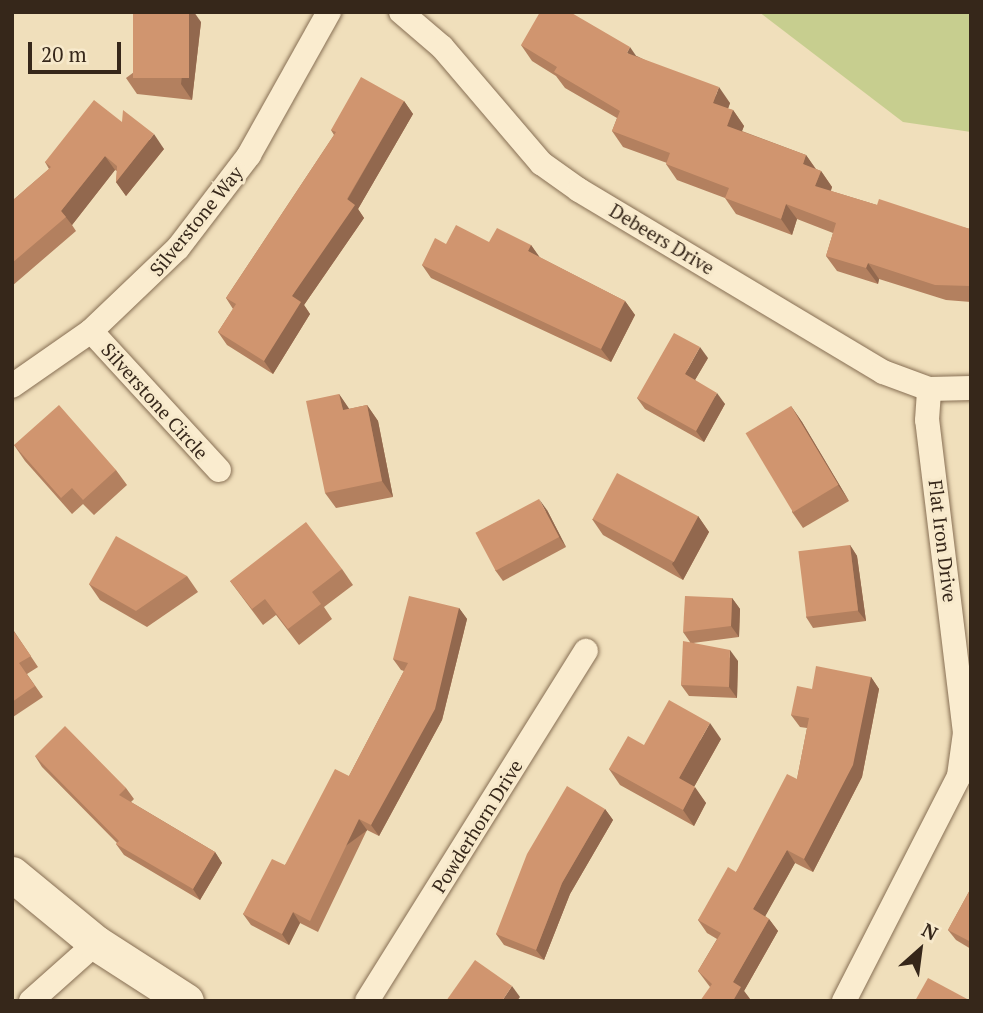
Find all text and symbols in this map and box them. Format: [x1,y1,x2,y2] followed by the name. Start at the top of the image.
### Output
[32,28,124,72] scale bar
[41,40,87,68] text: 20 m
[145,161,247,281] street label: Silverstone Way
[606,199,718,279] street label: Debeers Drive
[97,338,213,464] street label: Silverstone Circle
[924,479,962,603] street label: Flat Iron Drive
[427,755,527,897] street label: Powderhorn Drive
[885,915,955,985] north arrow
[918,917,942,945] text: N

